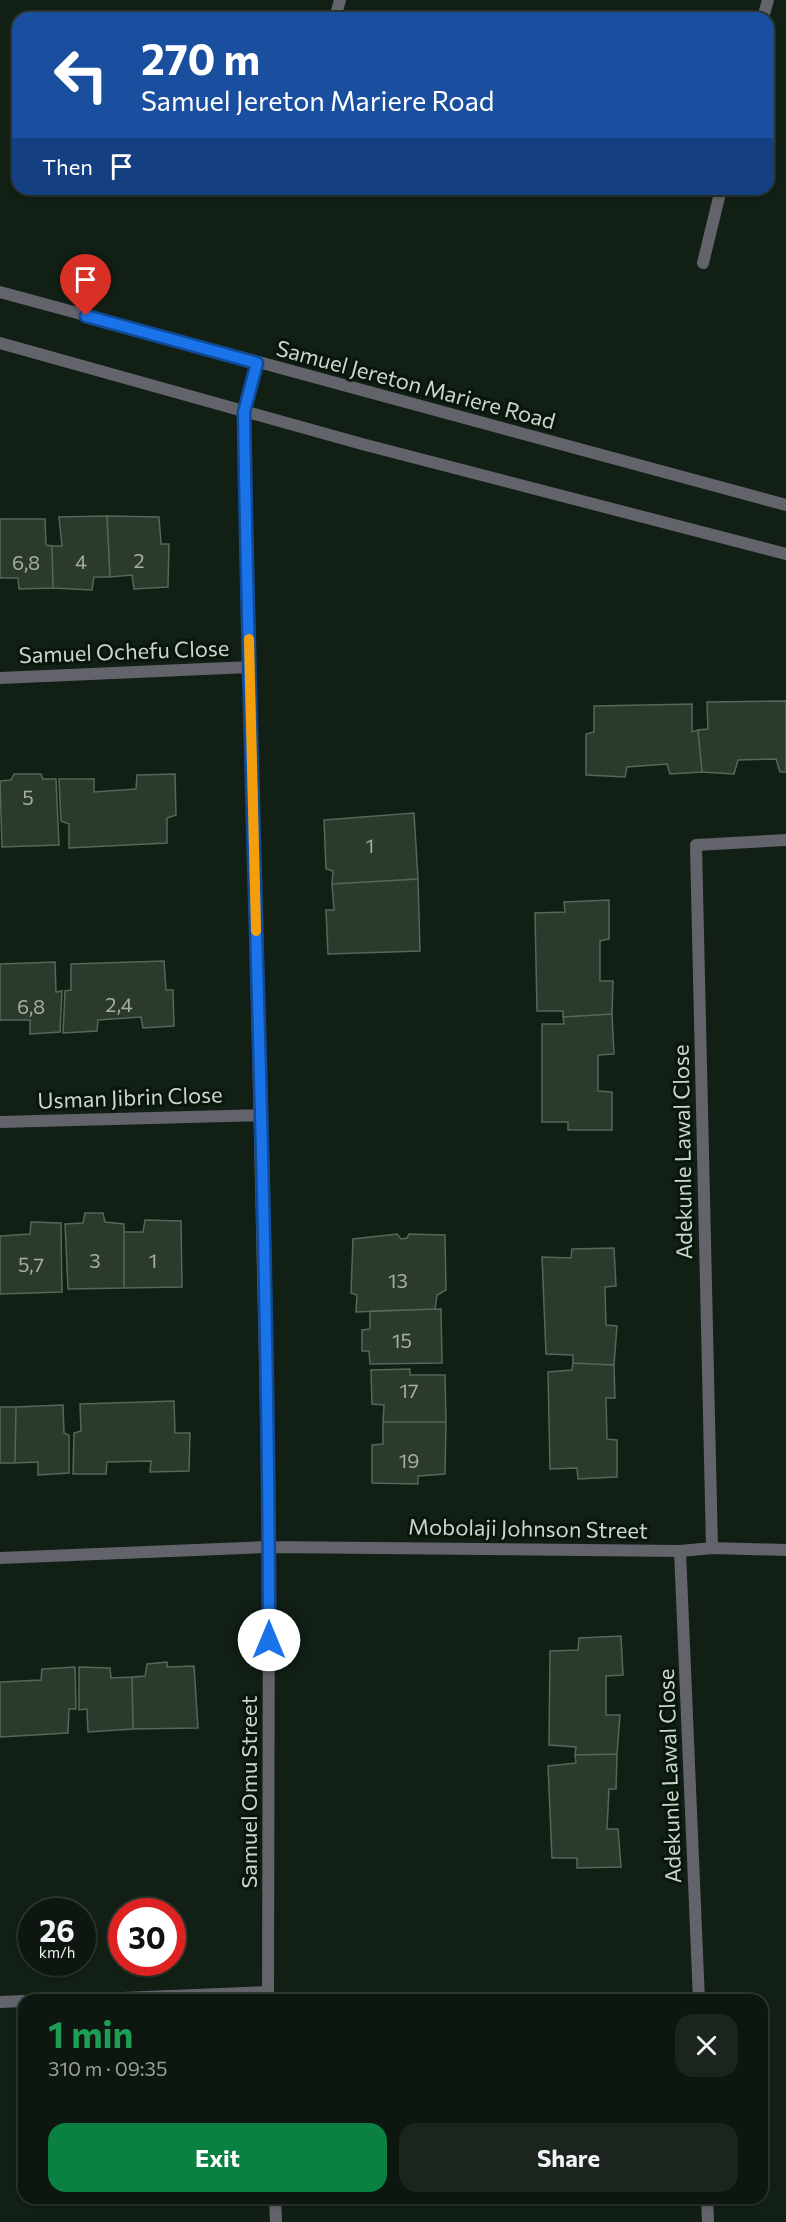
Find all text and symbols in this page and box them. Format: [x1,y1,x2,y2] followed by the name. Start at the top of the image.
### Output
[141,32,260,84] text: 270 m
[42,36,120,114] icon: left
[141,84,494,117] text: Samuel Jereton Mariere Road
[105,150,138,183] icon: arrive
[42,153,93,180] text: Then
[60,254,111,316] pin
[69,263,102,296] icon: arrive
[273,334,559,434] street label: Samuel Jereton Mariere Road
[133,548,145,572] house number: 2
[75,549,87,573] house number: 4
[12,550,40,574] house number: 6,8
[18,634,230,668] street label: Samuel Ochefu Close
[22,785,34,809] house number: 5
[366,833,374,857] house number: 1
[105,992,133,1016] house number: 2,4
[17,994,45,1018] house number: 6,8
[667,1044,697,1260] street label: Adekunle Lawal Close
[37,1080,223,1114] street label: Usman Jibrin Close
[89,1248,101,1272] house number: 3
[149,1248,157,1272] house number: 1
[18,1252,44,1276] house number: 5,7
[388,1268,408,1292] house number: 13
[392,1328,412,1352] house number: 15
[399,1378,419,1402] house number: 17
[399,1448,419,1472] house number: 19
[408,1512,648,1544] street label: Mobolaji Johnson Street
[237,1608,301,1672] position arrow
[652,1668,686,1884] street label: Adekunle Lawal Close
[235,1695,262,1889] street label: Samuel Omu Street
[108,1898,186,1976] speed limit sign: 30
[39,1911,75,1948] text: 26
[39,1943,75,1961] text: km/h
[48,2011,133,2055] text: 1 min
[675,2014,738,2077] button: close
[48,2056,167,2080] text: 310 m · 09:35
[48,2123,387,2192] button: Exit
[399,2123,738,2192] button: Share

